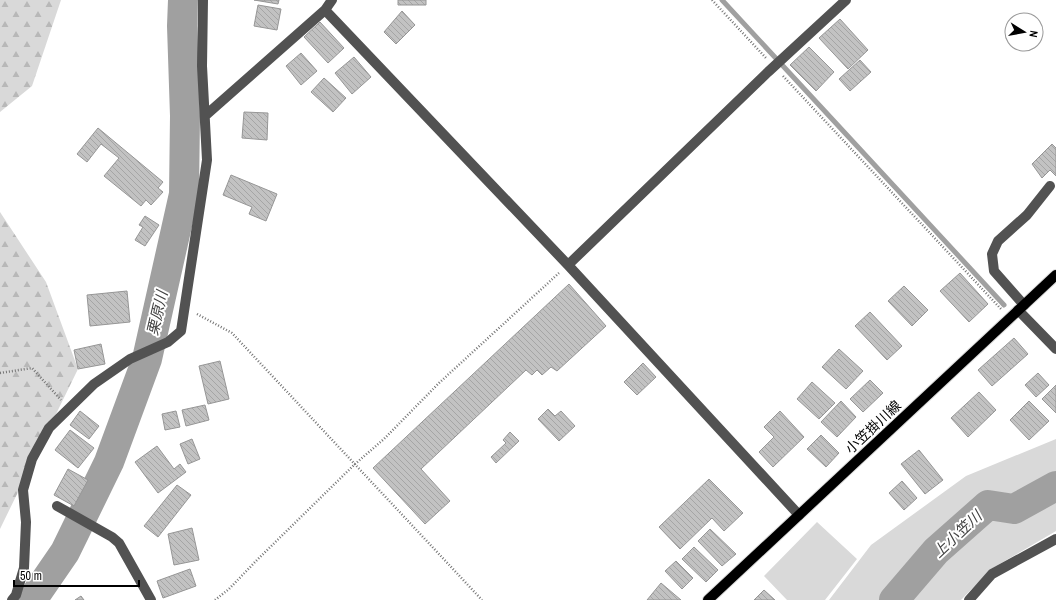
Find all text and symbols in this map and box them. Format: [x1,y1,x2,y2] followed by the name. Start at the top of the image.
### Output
[1004,12,1044,52] north arrow
[1026,29,1041,38] text: N
[142,287,173,337] water label: 栗原川
[841,397,905,457] street label: 小笠掛川線
[928,505,988,562] water label: 上小笠川
[14,562,139,588] scale bar
[20,568,42,584] text: 50 m

